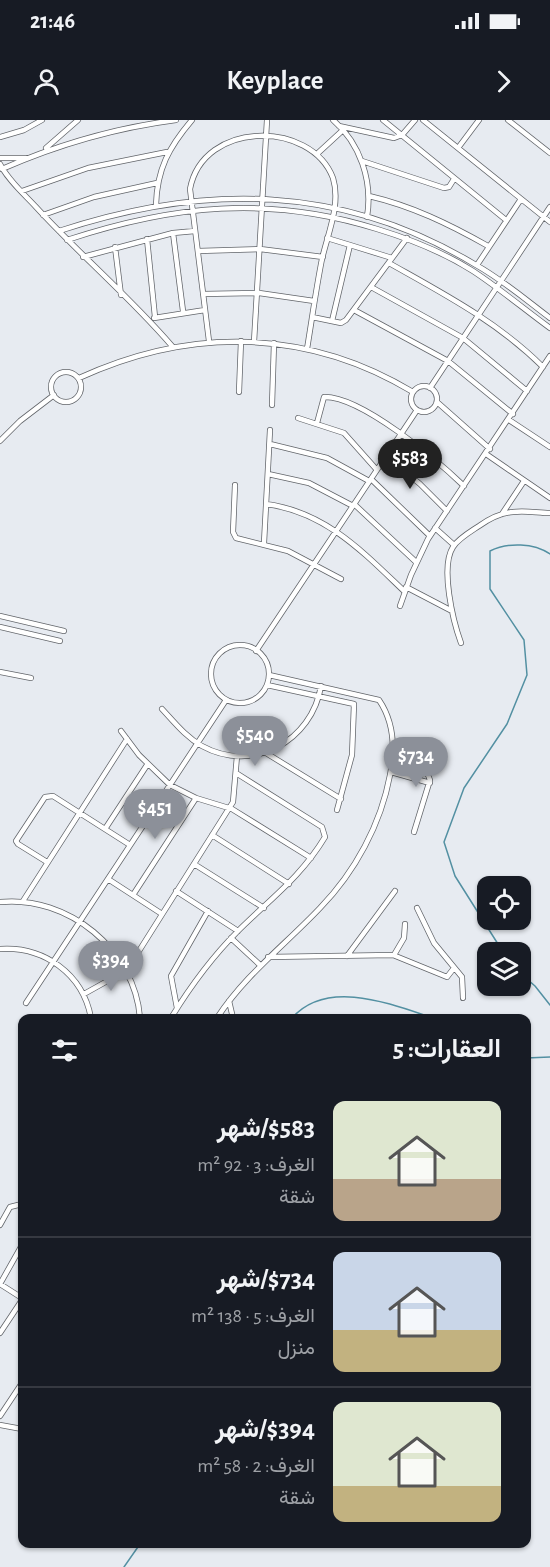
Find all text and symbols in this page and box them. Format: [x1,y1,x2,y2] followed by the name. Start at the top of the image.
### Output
[30,10,75,32] text: 21:46
[30,65,63,98] icon: person
[487,65,520,98] icon: forward
[226,67,324,94] text: Keyplace
[374,439,446,490] pin: $583
[392,448,428,468] text: $583
[219,716,291,767] pin: $540
[236,725,274,745] text: $540
[380,737,452,788] pin: $734
[398,746,434,766] text: $734
[119,789,191,840] pin: $451
[138,798,172,818] text: $451
[477,876,531,996] map controls
[477,876,531,930] button: locate
[75,941,147,992] pin: $394
[477,942,531,996] button: layers
[92,950,130,970] text: $394
[48,1034,81,1067] icon: filters
[393,1036,501,1062] text: العقارات: 5
[217,1115,315,1141] text: $583/شهر
[381,1125,453,1197] icon: home
[197,1155,315,1175] text: الغرف: 3 · 92 m²
[279,1187,315,1207] text: شقة
[216,1266,315,1292] text: $734/شهر
[381,1276,453,1348] icon: home
[191,1306,315,1326] text: الغرف: 5 · 138 m²
[278,1338,315,1358] text: منزل
[215,1416,315,1442] text: $394/شهر
[381,1426,453,1498] icon: home
[197,1456,315,1476] text: الغرف: 2 · 58 m²
[279,1488,315,1508] text: شقة

